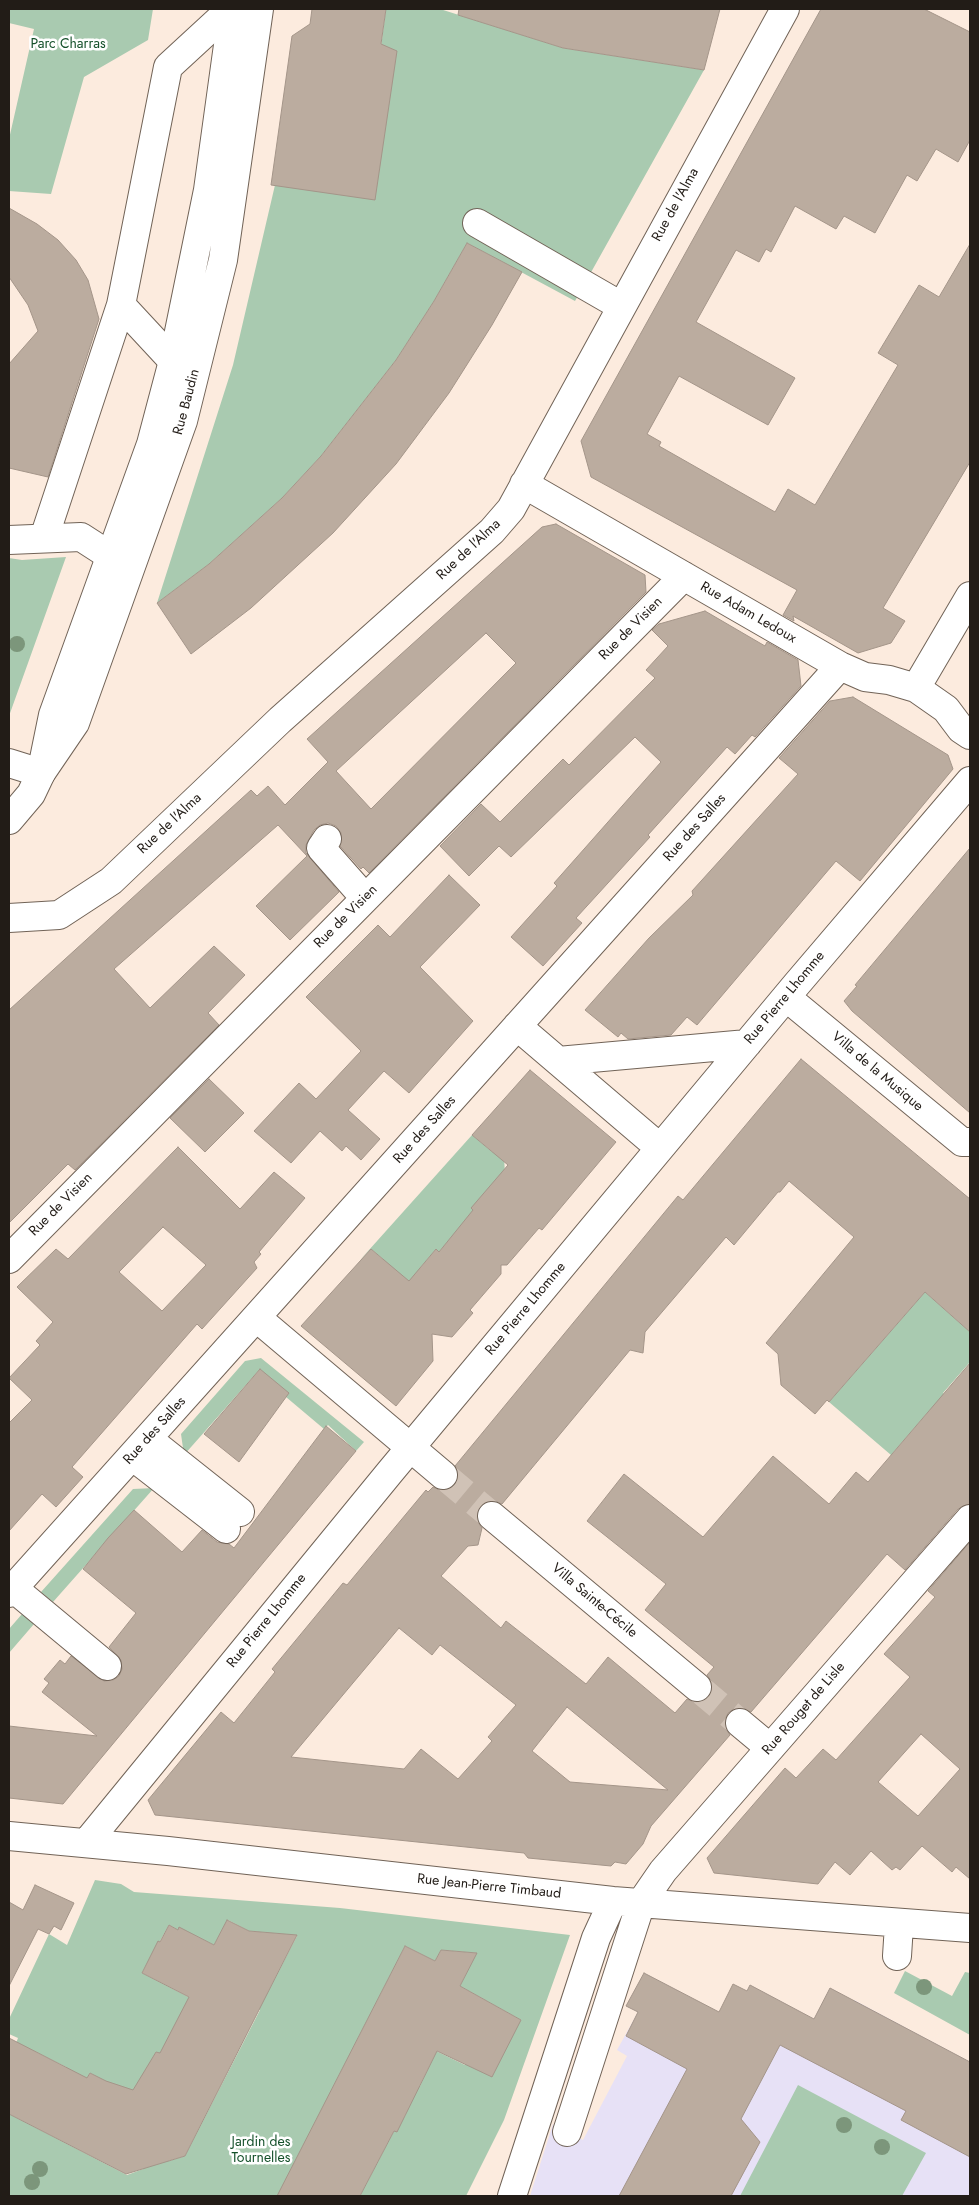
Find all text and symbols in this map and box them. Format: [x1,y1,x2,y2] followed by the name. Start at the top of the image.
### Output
[30,37,106,53] park label: Parc Charras
[649,165,703,245] street label: Rue de l'Alma
[170,367,204,437] street label: Rue Baudin
[434,516,504,584] street label: Rue de l'Alma
[697,579,799,647] street label: Rue Adam Ledoux
[596,594,666,664] street label: Rue de Visien
[135,790,205,858] street label: Rue de l'Alma
[660,791,730,865] street label: Rue des Salles
[311,882,381,952] street label: Rue de Visien
[741,948,829,1048] street label: Rue Pierre Lhomme
[828,1029,926,1115] street label: Villa de la Musique
[390,1093,460,1167] street label: Rue des Salles
[26,1170,96,1240] street label: Rue de Visien
[482,1259,570,1359] street label: Rue Pierre Lhomme
[120,1394,190,1468] street label: Rue des Salles
[548,1560,640,1642] street label: Villa Sainte-Cécile
[224,1571,310,1671] street label: Rue Pierre Lhomme
[759,1659,849,1759] street label: Rue Rouget de Lisle
[416,1871,562,1903] street label: Rue Jean-Pierre Timbaud
[232,2135,290,2168] park label: Jardin des Tournelles

